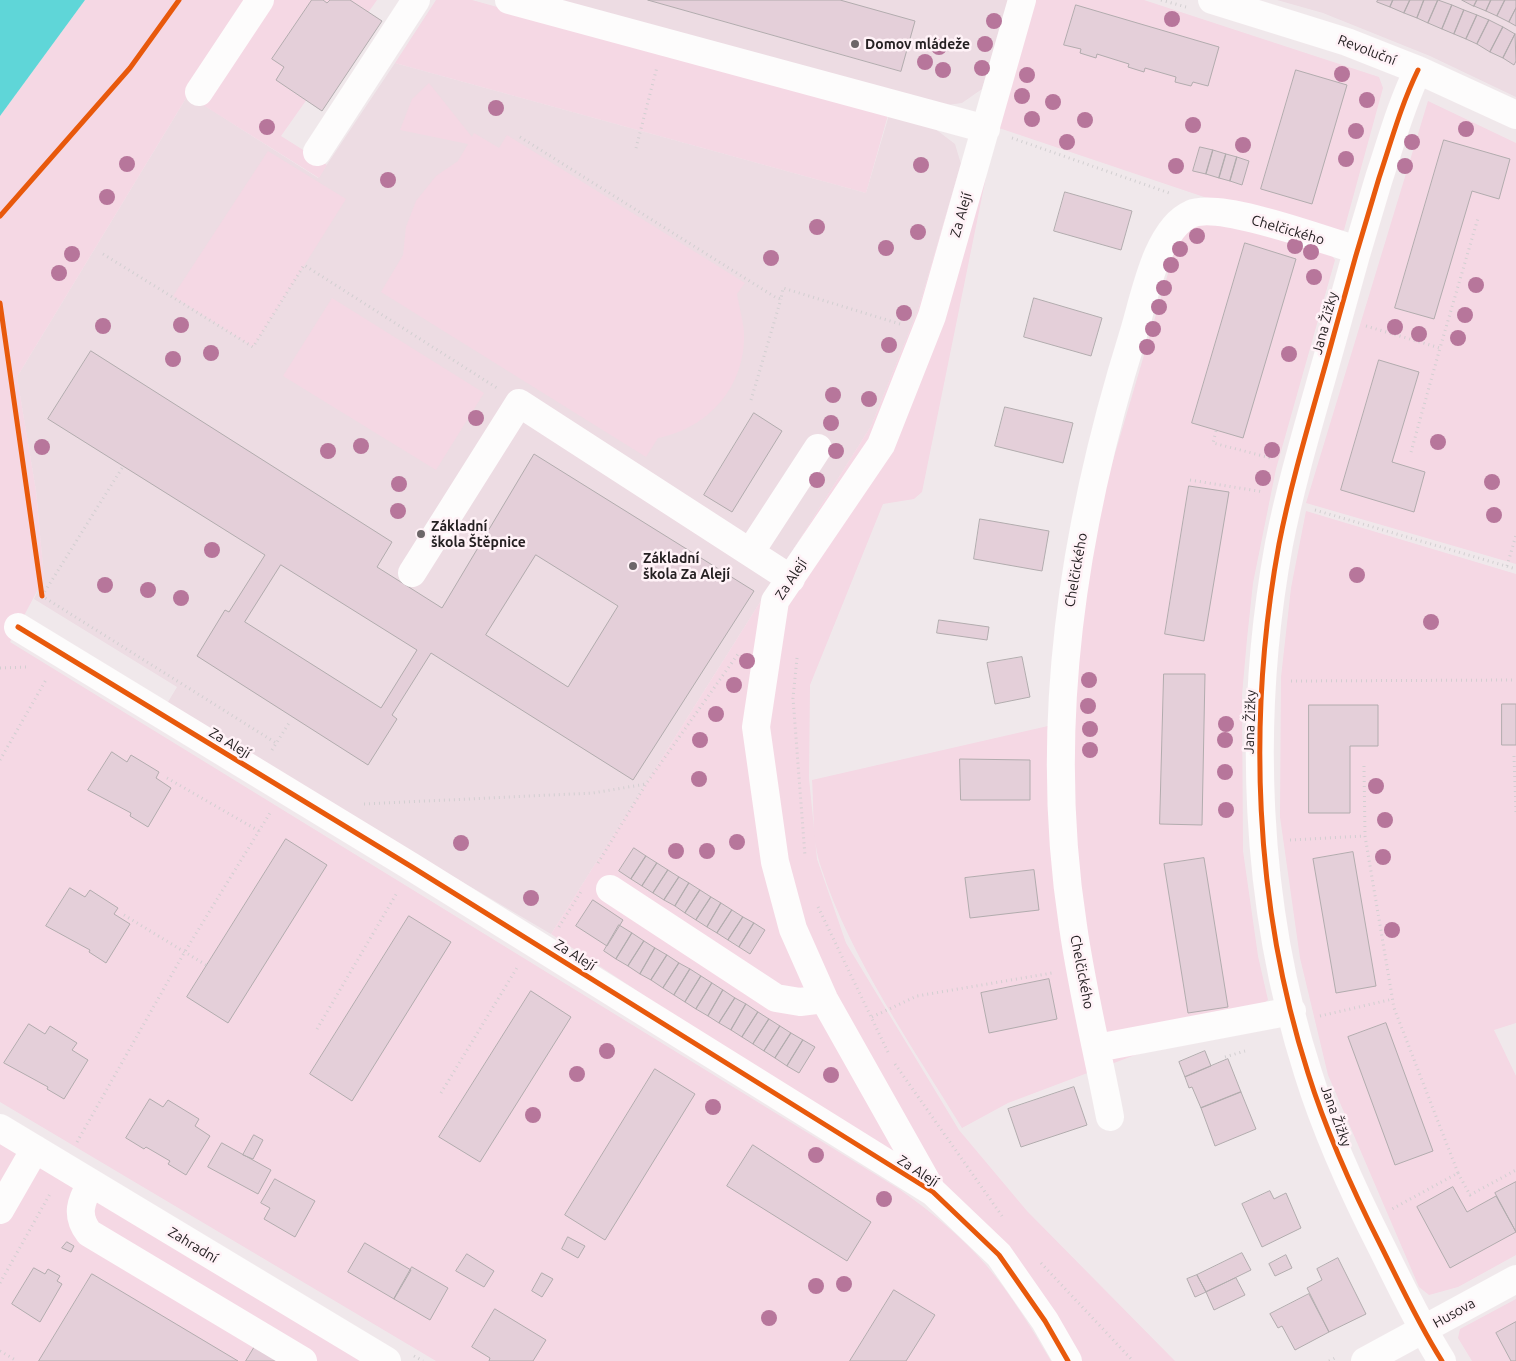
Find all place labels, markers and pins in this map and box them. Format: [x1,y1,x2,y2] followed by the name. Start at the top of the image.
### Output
[865,36,970,52] place label: Domov mládeže
[849,38,861,50] marker: Domov mládeže
[431,518,526,550] place label: Základní škola Štěpnice
[415,528,427,540] marker: Základní škola Štěpnice
[643,550,730,582] place label: Základní škola Za Alejí
[627,560,639,572] marker: Základní škola Za Alejí

